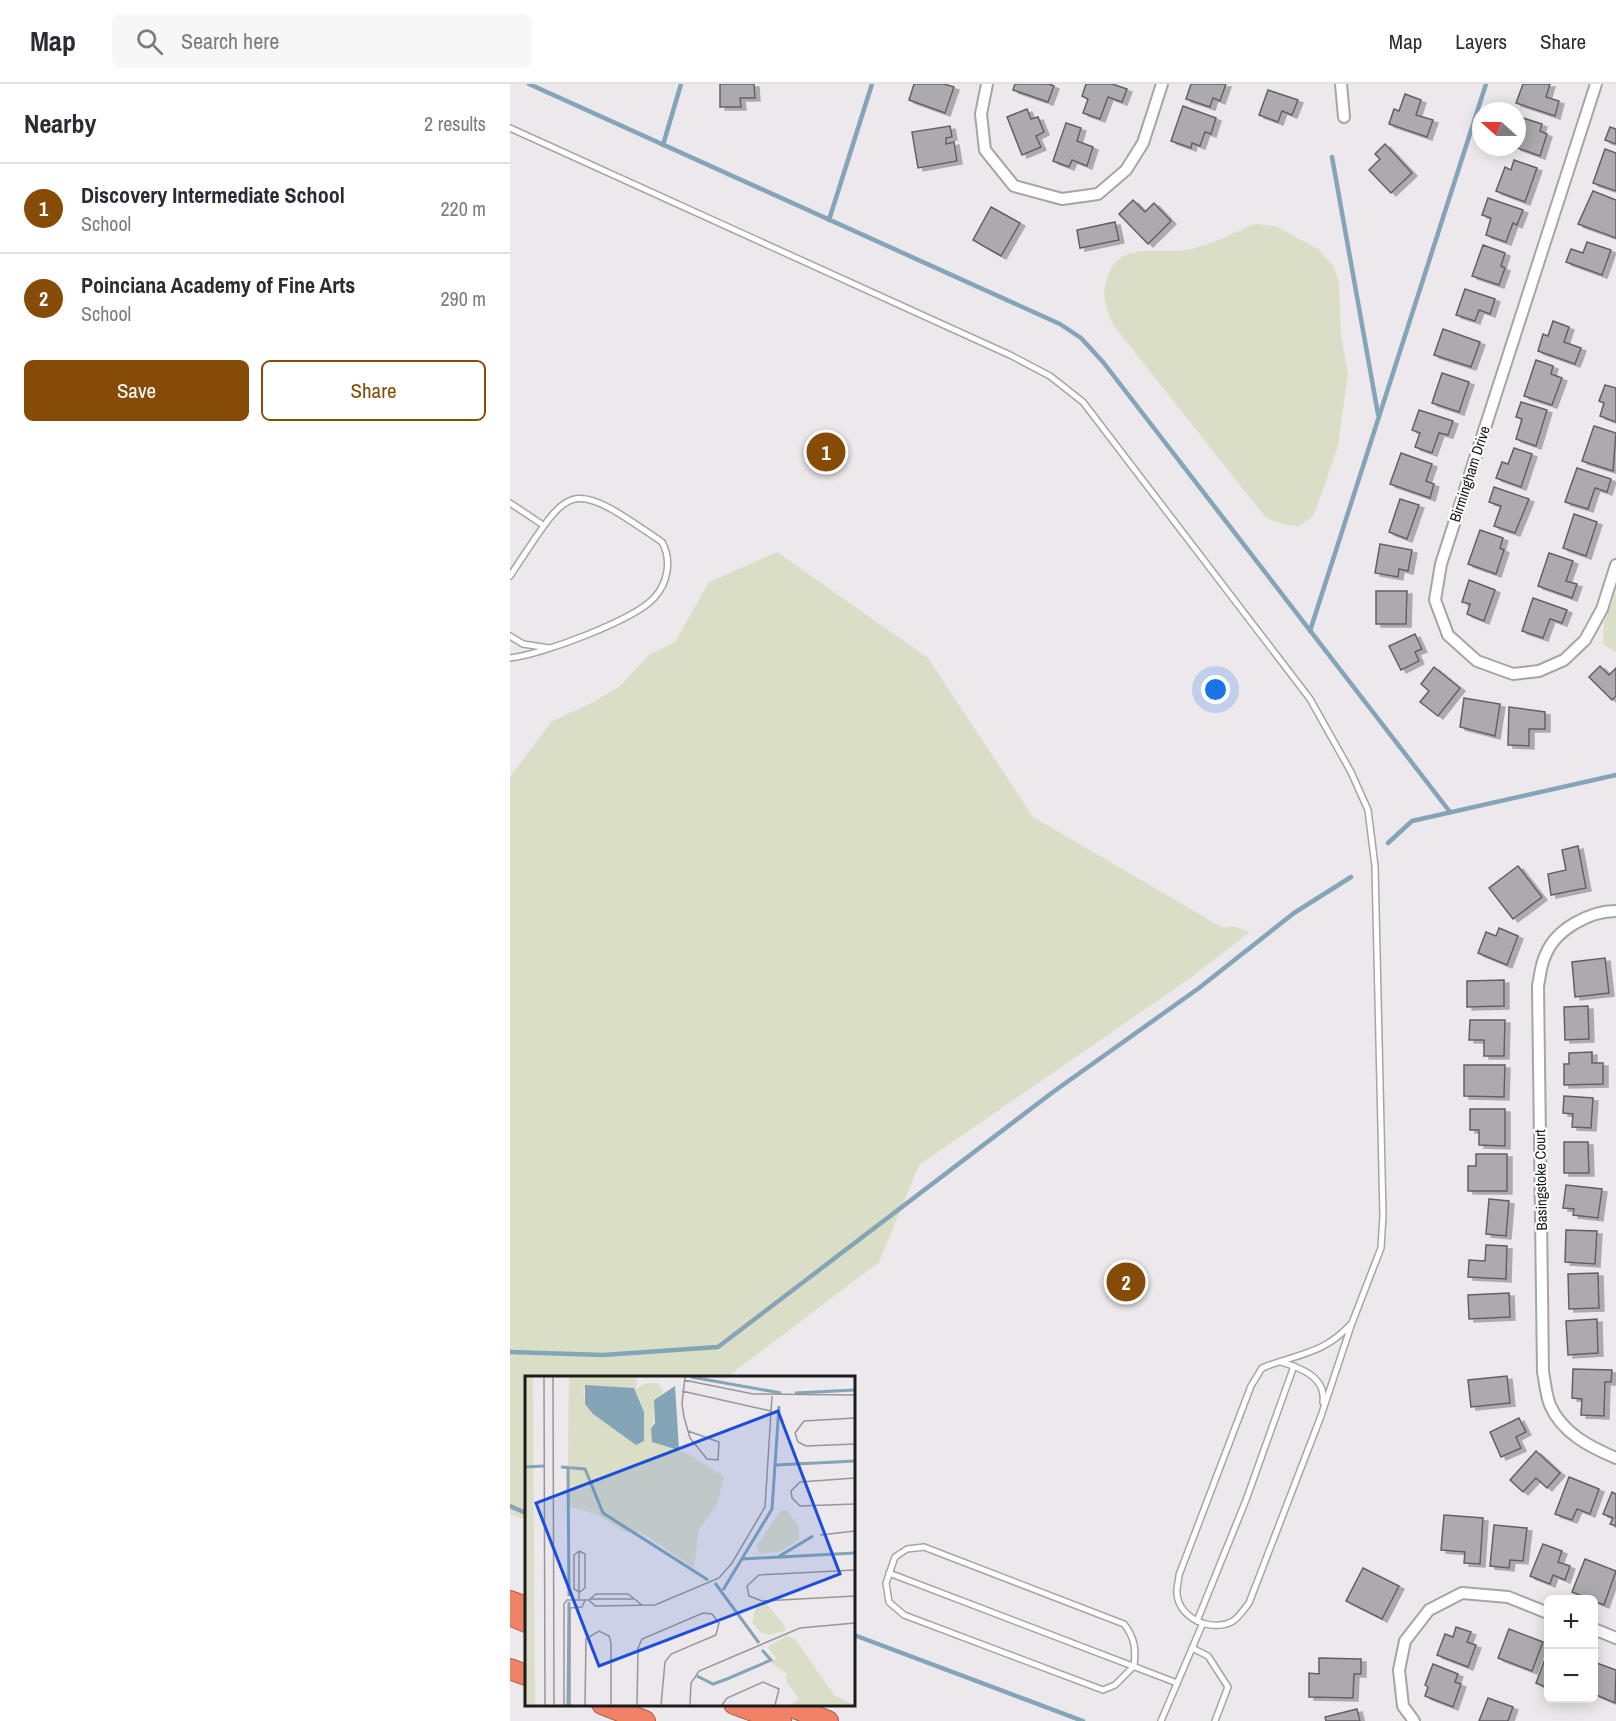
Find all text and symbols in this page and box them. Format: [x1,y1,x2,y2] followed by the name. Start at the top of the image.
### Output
[112,14,532,68] search box
[30,22,76,60] text: Map
[133,25,166,58] icon: search
[181,26,279,56] text: Search here
[1389,27,1422,56] text: Map
[1455,27,1507,56] text: Layers
[1540,27,1586,56] text: Share
[1472,102,1526,156] north arrow
[24,106,96,141] text: Nearby
[424,110,486,137] text: 2 results
[81,180,345,210] text: Discovery Intermediate School
[39,195,48,222] text: 1
[440,195,486,222] text: 220 m
[81,210,131,237] text: School
[81,270,355,300] text: Poinciana Academy of Fine Arts
[39,285,48,312] text: 2
[440,285,486,312] text: 290 m
[81,300,131,327] text: School
[24,360,249,421] button: Save
[261,360,486,421] button: Share
[1444,423,1495,525] street label: Birmingham Drive
[806,430,846,475] pin: 1
[1201,675,1230,704] your location
[1529,1129,1552,1231] street label: Basingstoke Court
[1106,1260,1146,1304] pin: 2
[525,1376,855,1706] inset map
[1544,1595,1598,1703] map controls
[1544,1595,1598,1649] button: +
[1544,1649,1598,1703] button: −

